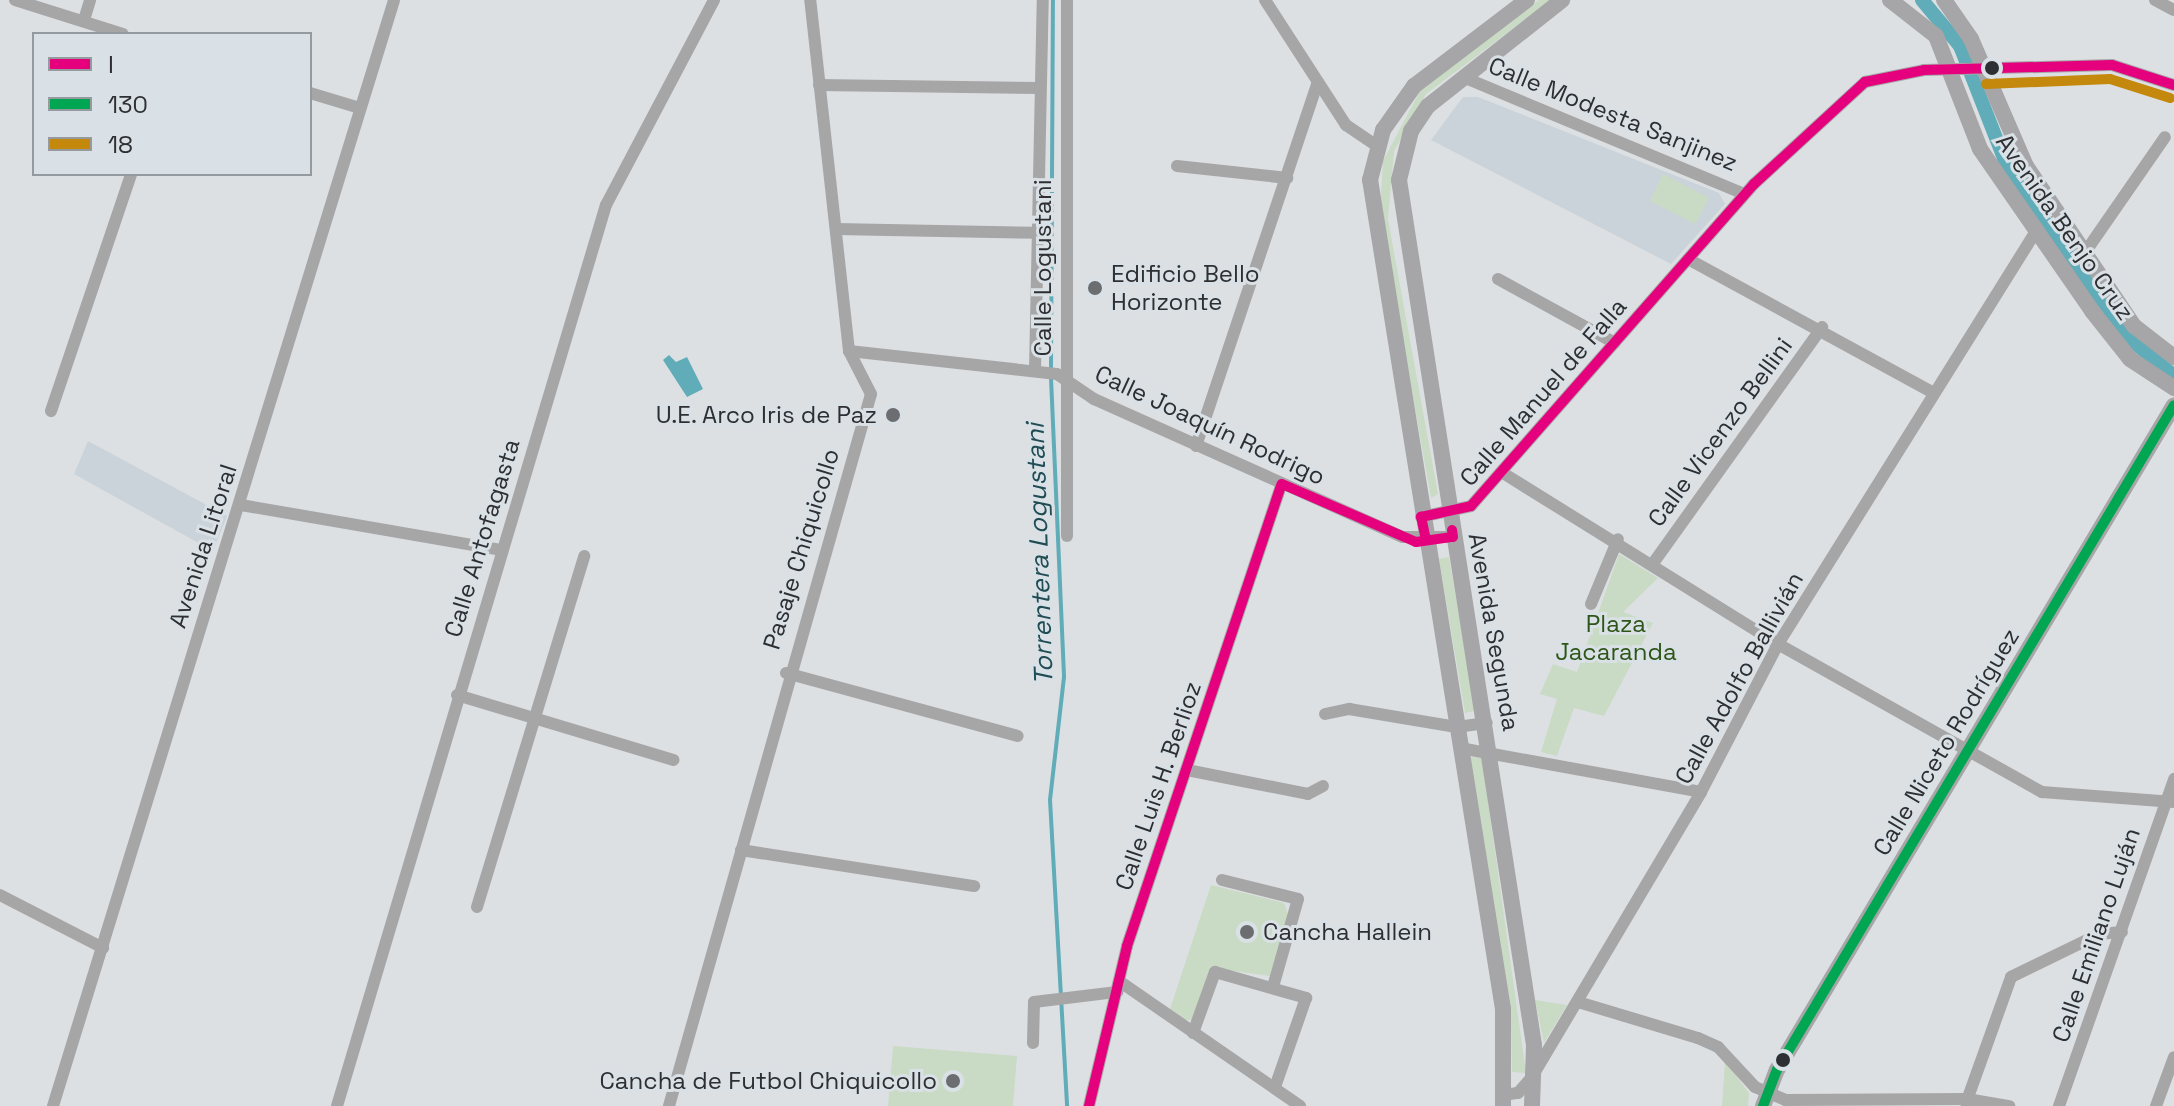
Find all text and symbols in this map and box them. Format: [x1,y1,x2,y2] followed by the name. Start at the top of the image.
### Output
[32,32,312,176] legend
[108,49,114,80] text: I
[1484,51,1742,177] street label: Calle Modesta Sanjinez
[1984,60,2000,76] unlabelled marker
[108,89,148,120] text: 130
[1990,128,2140,326] street label: Avenida Benjo Cruz
[108,129,133,160] text: 18
[1029,179,1057,357] street label: Calle Logustani
[1111,260,1260,316] place label: Edificio Bello Horizonte
[1086,279,1104,297] marker: Edificio Bello Horizonte
[1454,292,1632,492] street label: Calle Manuel de Falla
[1642,332,1798,532] street label: Calle Vicenzo Bellini
[1090,359,1330,491] street label: Calle Joaquín Rodrigo
[655,401,877,429] place label: U.E. Arco Iris de Paz
[884,406,902,424] marker: U.E. Arco Iris de Paz
[1020,423,1060,685] water label: Torrentera Logustani
[438,435,526,641] street label: Calle Antofagasta
[757,445,845,653] street label: Pasaje Chiquicollo
[163,461,243,631] street label: Avenida Litoral
[1462,531,1526,733] street label: Avenida Segunda
[1669,567,1809,789] street label: Calle Adolfo Ballivián
[1555,610,1677,666] park label: Plaza Jacaranda
[1867,623,2025,861] street label: Calle Niceto Rodríguez
[1109,678,1207,894] street label: Calle Luis H. Berlioz
[2046,824,2146,1046] street label: Calle Emiliano Luján
[1263,918,1432,946] place label: Cancha Hallein
[1238,923,1256,941] marker: Cancha Hallein
[1775,1052,1791,1068] unlabelled marker
[599,1067,937,1095] place label: Cancha de Futbol Chiquicollo
[944,1072,962,1090] marker: Cancha de Futbol Chiquicollo

